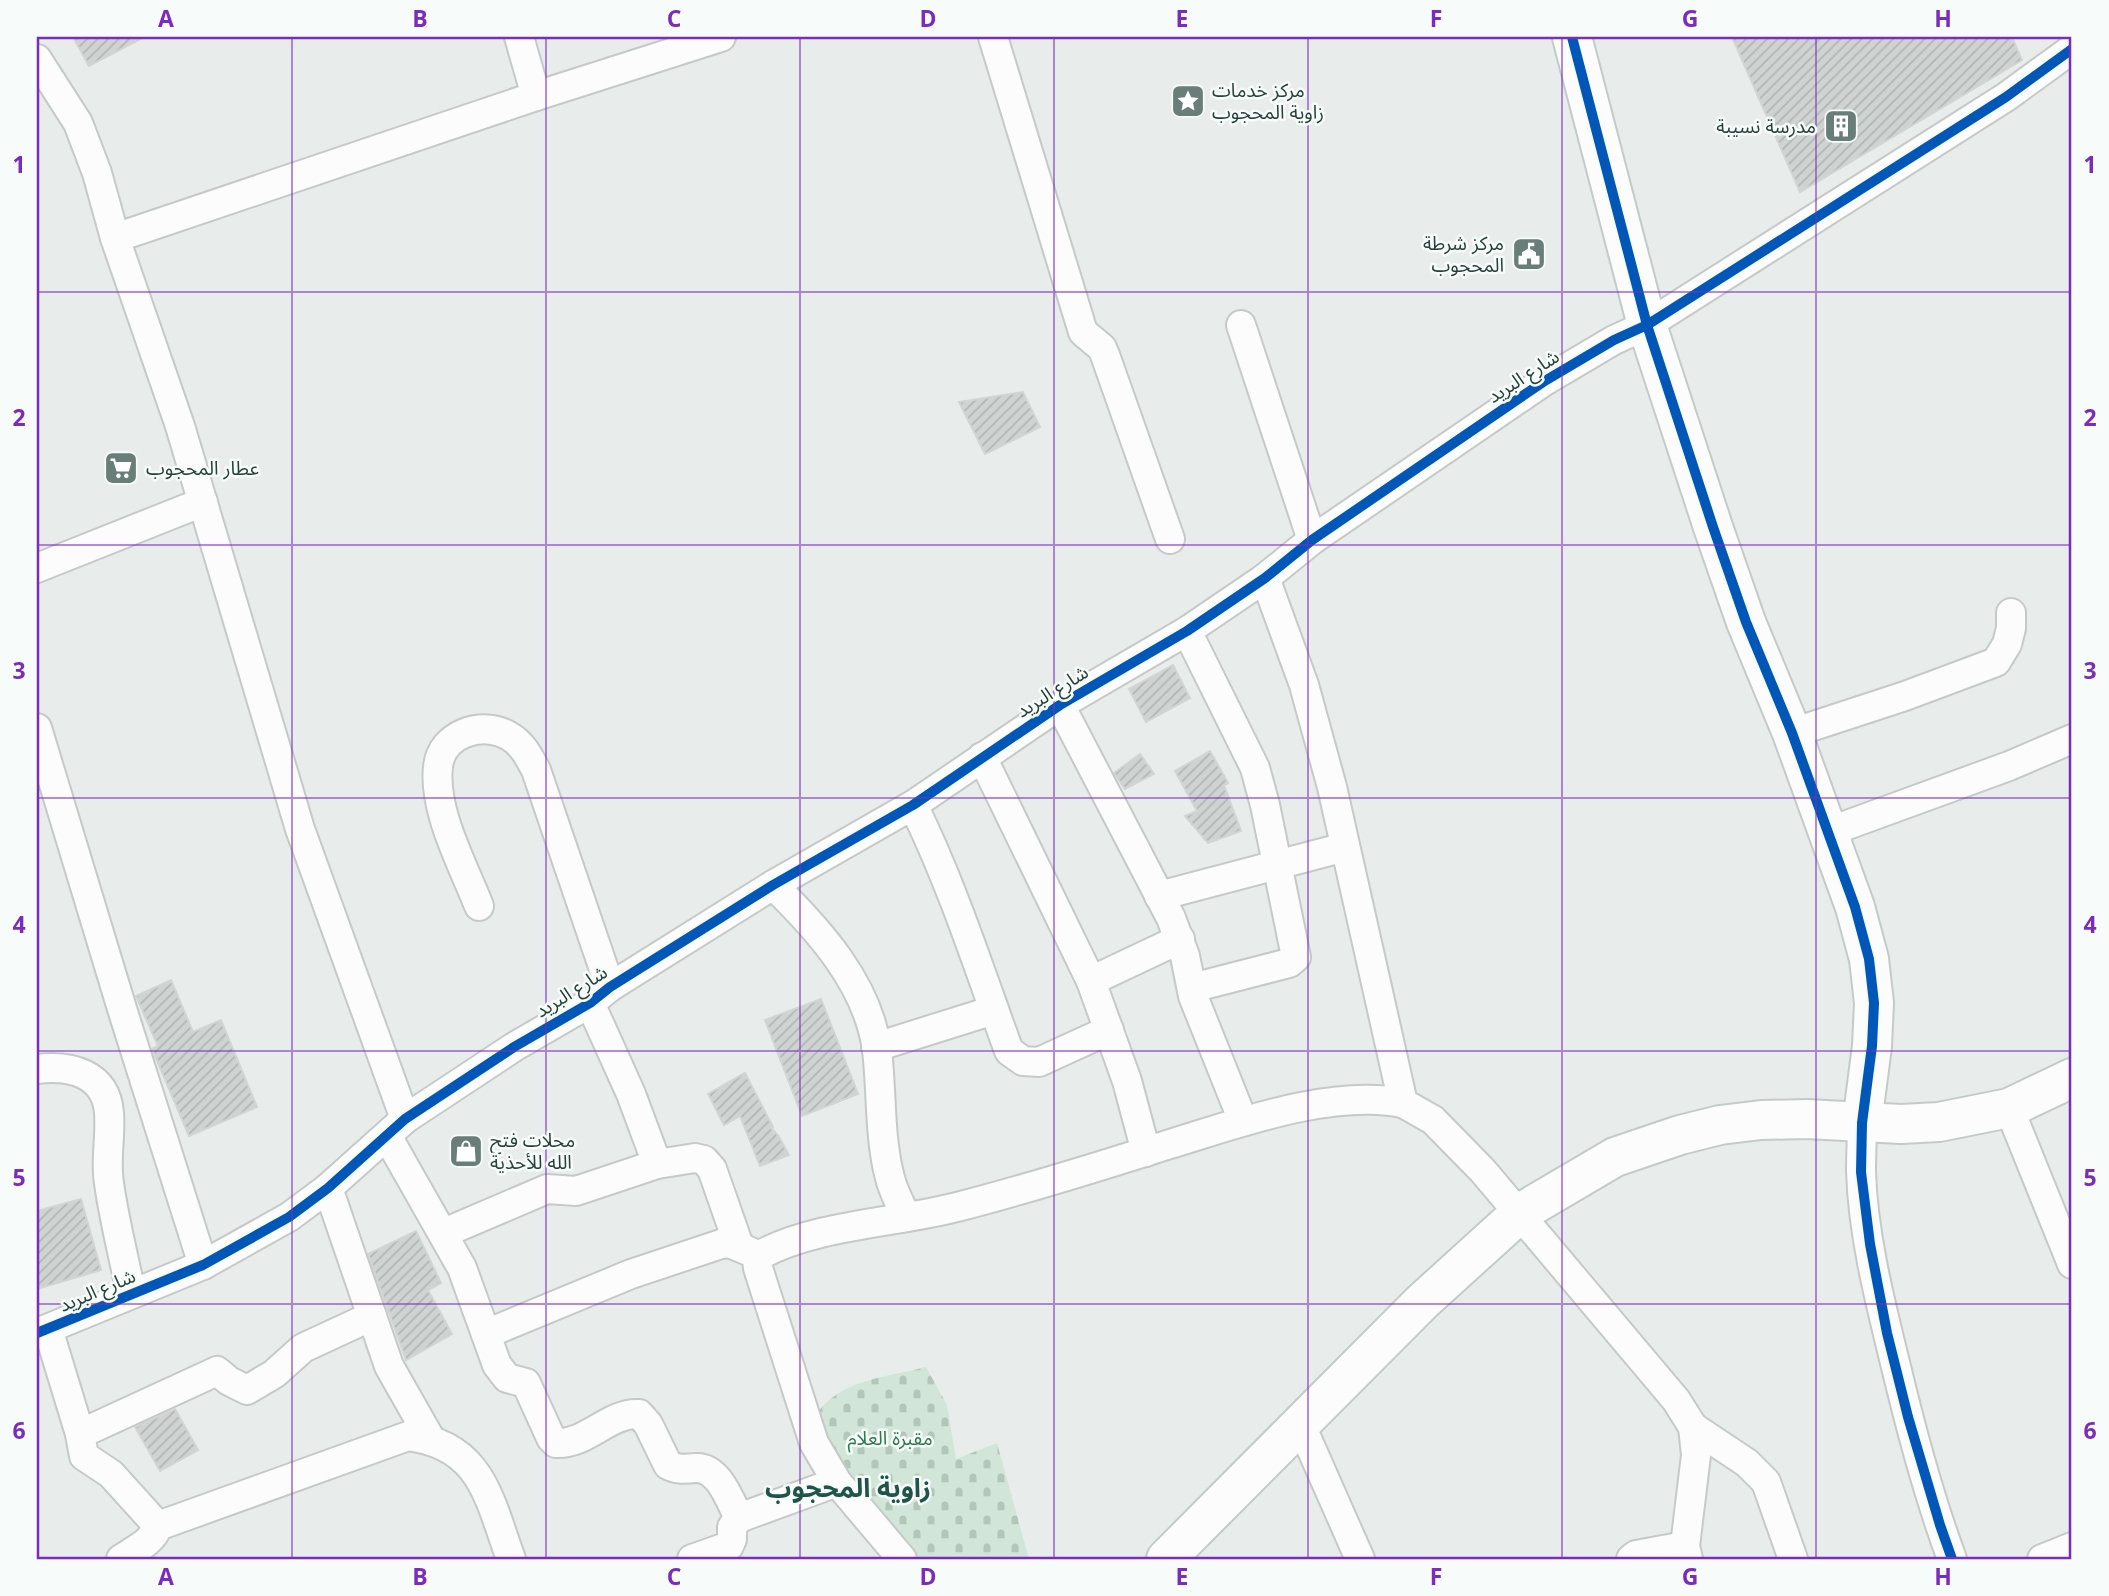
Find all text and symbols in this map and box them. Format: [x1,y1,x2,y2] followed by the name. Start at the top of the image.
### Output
[158,2,174,34] text: A
[412,2,428,34] text: B
[667,2,681,34] text: C
[919,2,937,34] text: D
[1176,2,1188,34] text: E
[1430,2,1442,34] text: F
[1682,2,1698,34] text: G
[1934,2,1952,34] text: H
[1212,77,1324,125] place label: مركز خدمات زاوية المحجوب
[1169,82,1207,120] place icon: مركز خدمات زاوية المحجوب
[1822,107,1860,145] building icon: مدرسة نسيبة
[1716,113,1816,139] place label: مدرسة نسيبة
[12,148,26,180] text: 1
[2083,148,2097,180] text: 1
[1423,230,1504,278] place label: مركز شرطة المحجوب
[1510,235,1548,273] public building icon: مركز شرطة المحجوب
[1482,343,1564,410] street label: شارع البريد
[12,401,26,433] text: 2
[2083,401,2097,433] text: 2
[102,449,140,487] supermarket icon: عطار المحجوب
[146,455,259,481] place label: عطار المحجوب
[12,654,26,686] text: 3
[2083,654,2097,686] text: 3
[1011,659,1094,724] street label: شارع البريد
[12,908,26,940] text: 4
[2083,908,2097,940] text: 4
[530,959,613,1024] street label: شارع البريد
[490,1127,575,1175] place label: محلات فتح الله للأحذية
[447,1132,485,1170] shop icon: محلات فتح الله للأحذية
[12,1161,26,1193] text: 5
[2083,1161,2097,1193] text: 5
[55,1262,140,1319] street label: شارع البريد
[12,1414,26,1446] text: 6
[2083,1414,2097,1446] text: 6
[847,1425,933,1453] park label: مقبرة العلام
[765,1469,931,1505] district label: زاوية المحجوب
[158,1560,174,1592] text: A
[412,1560,428,1592] text: B
[667,1560,681,1592] text: C
[919,1560,937,1592] text: D
[1176,1560,1188,1592] text: E
[1430,1560,1442,1592] text: F
[1682,1560,1698,1592] text: G
[1934,1560,1952,1592] text: H

